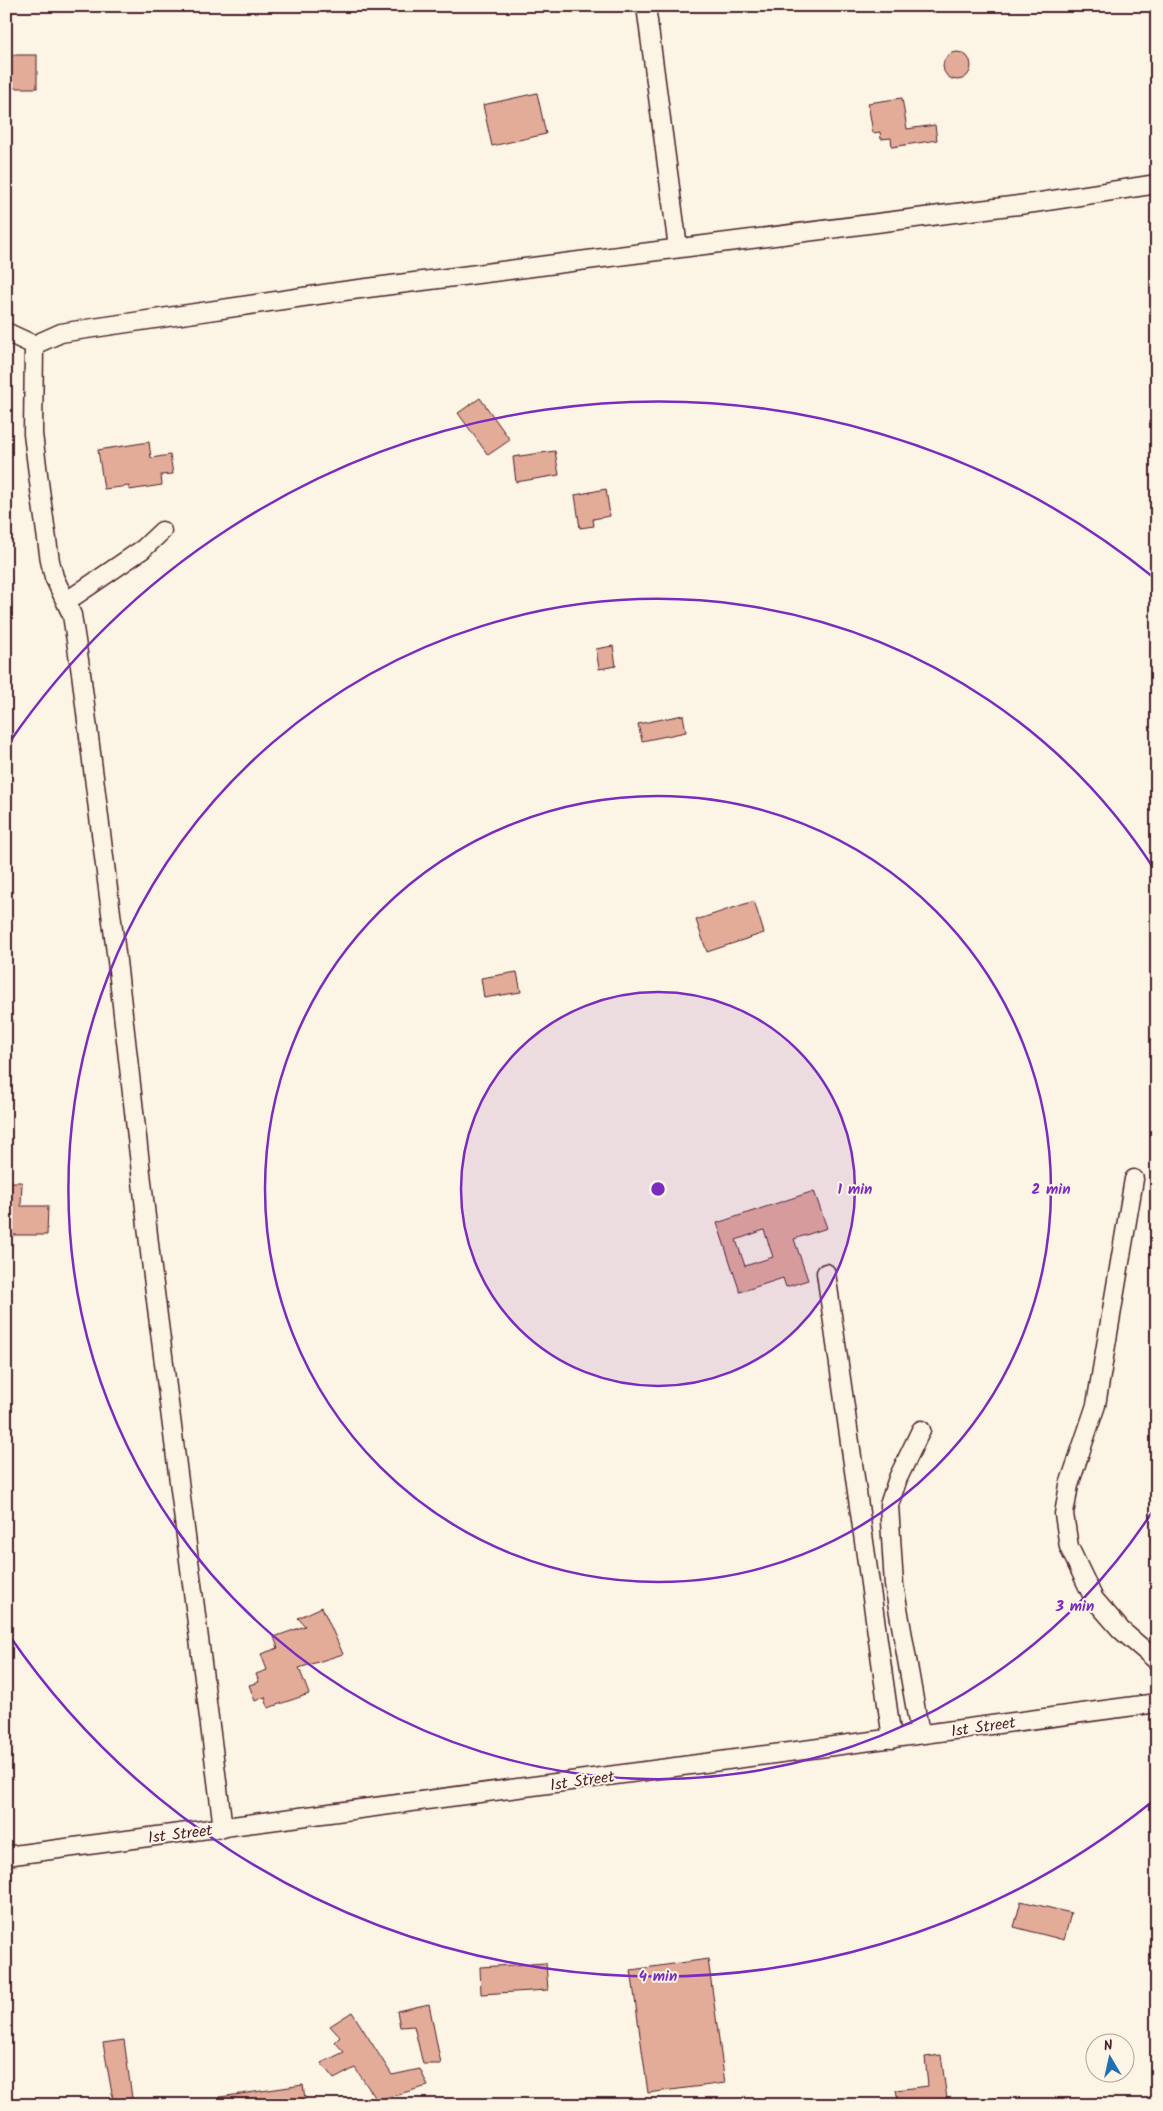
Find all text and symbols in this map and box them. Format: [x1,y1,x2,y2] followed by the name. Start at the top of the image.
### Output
[838,1178,872,1202] text: 1 min
[1031,1178,1071,1202] text: 2 min
[649,1180,667,1198] centre of rings
[1055,1595,1094,1619] text: 3 min
[949,1710,1018,1744] street label: 1st Street
[548,1764,617,1798] street label: 1st Street
[146,1818,215,1851] street label: 1st Street
[639,1965,677,1989] text: 4 min
[1086,2034,1136,2084] north arrow
[1102,2035,1114,2058] text: N

